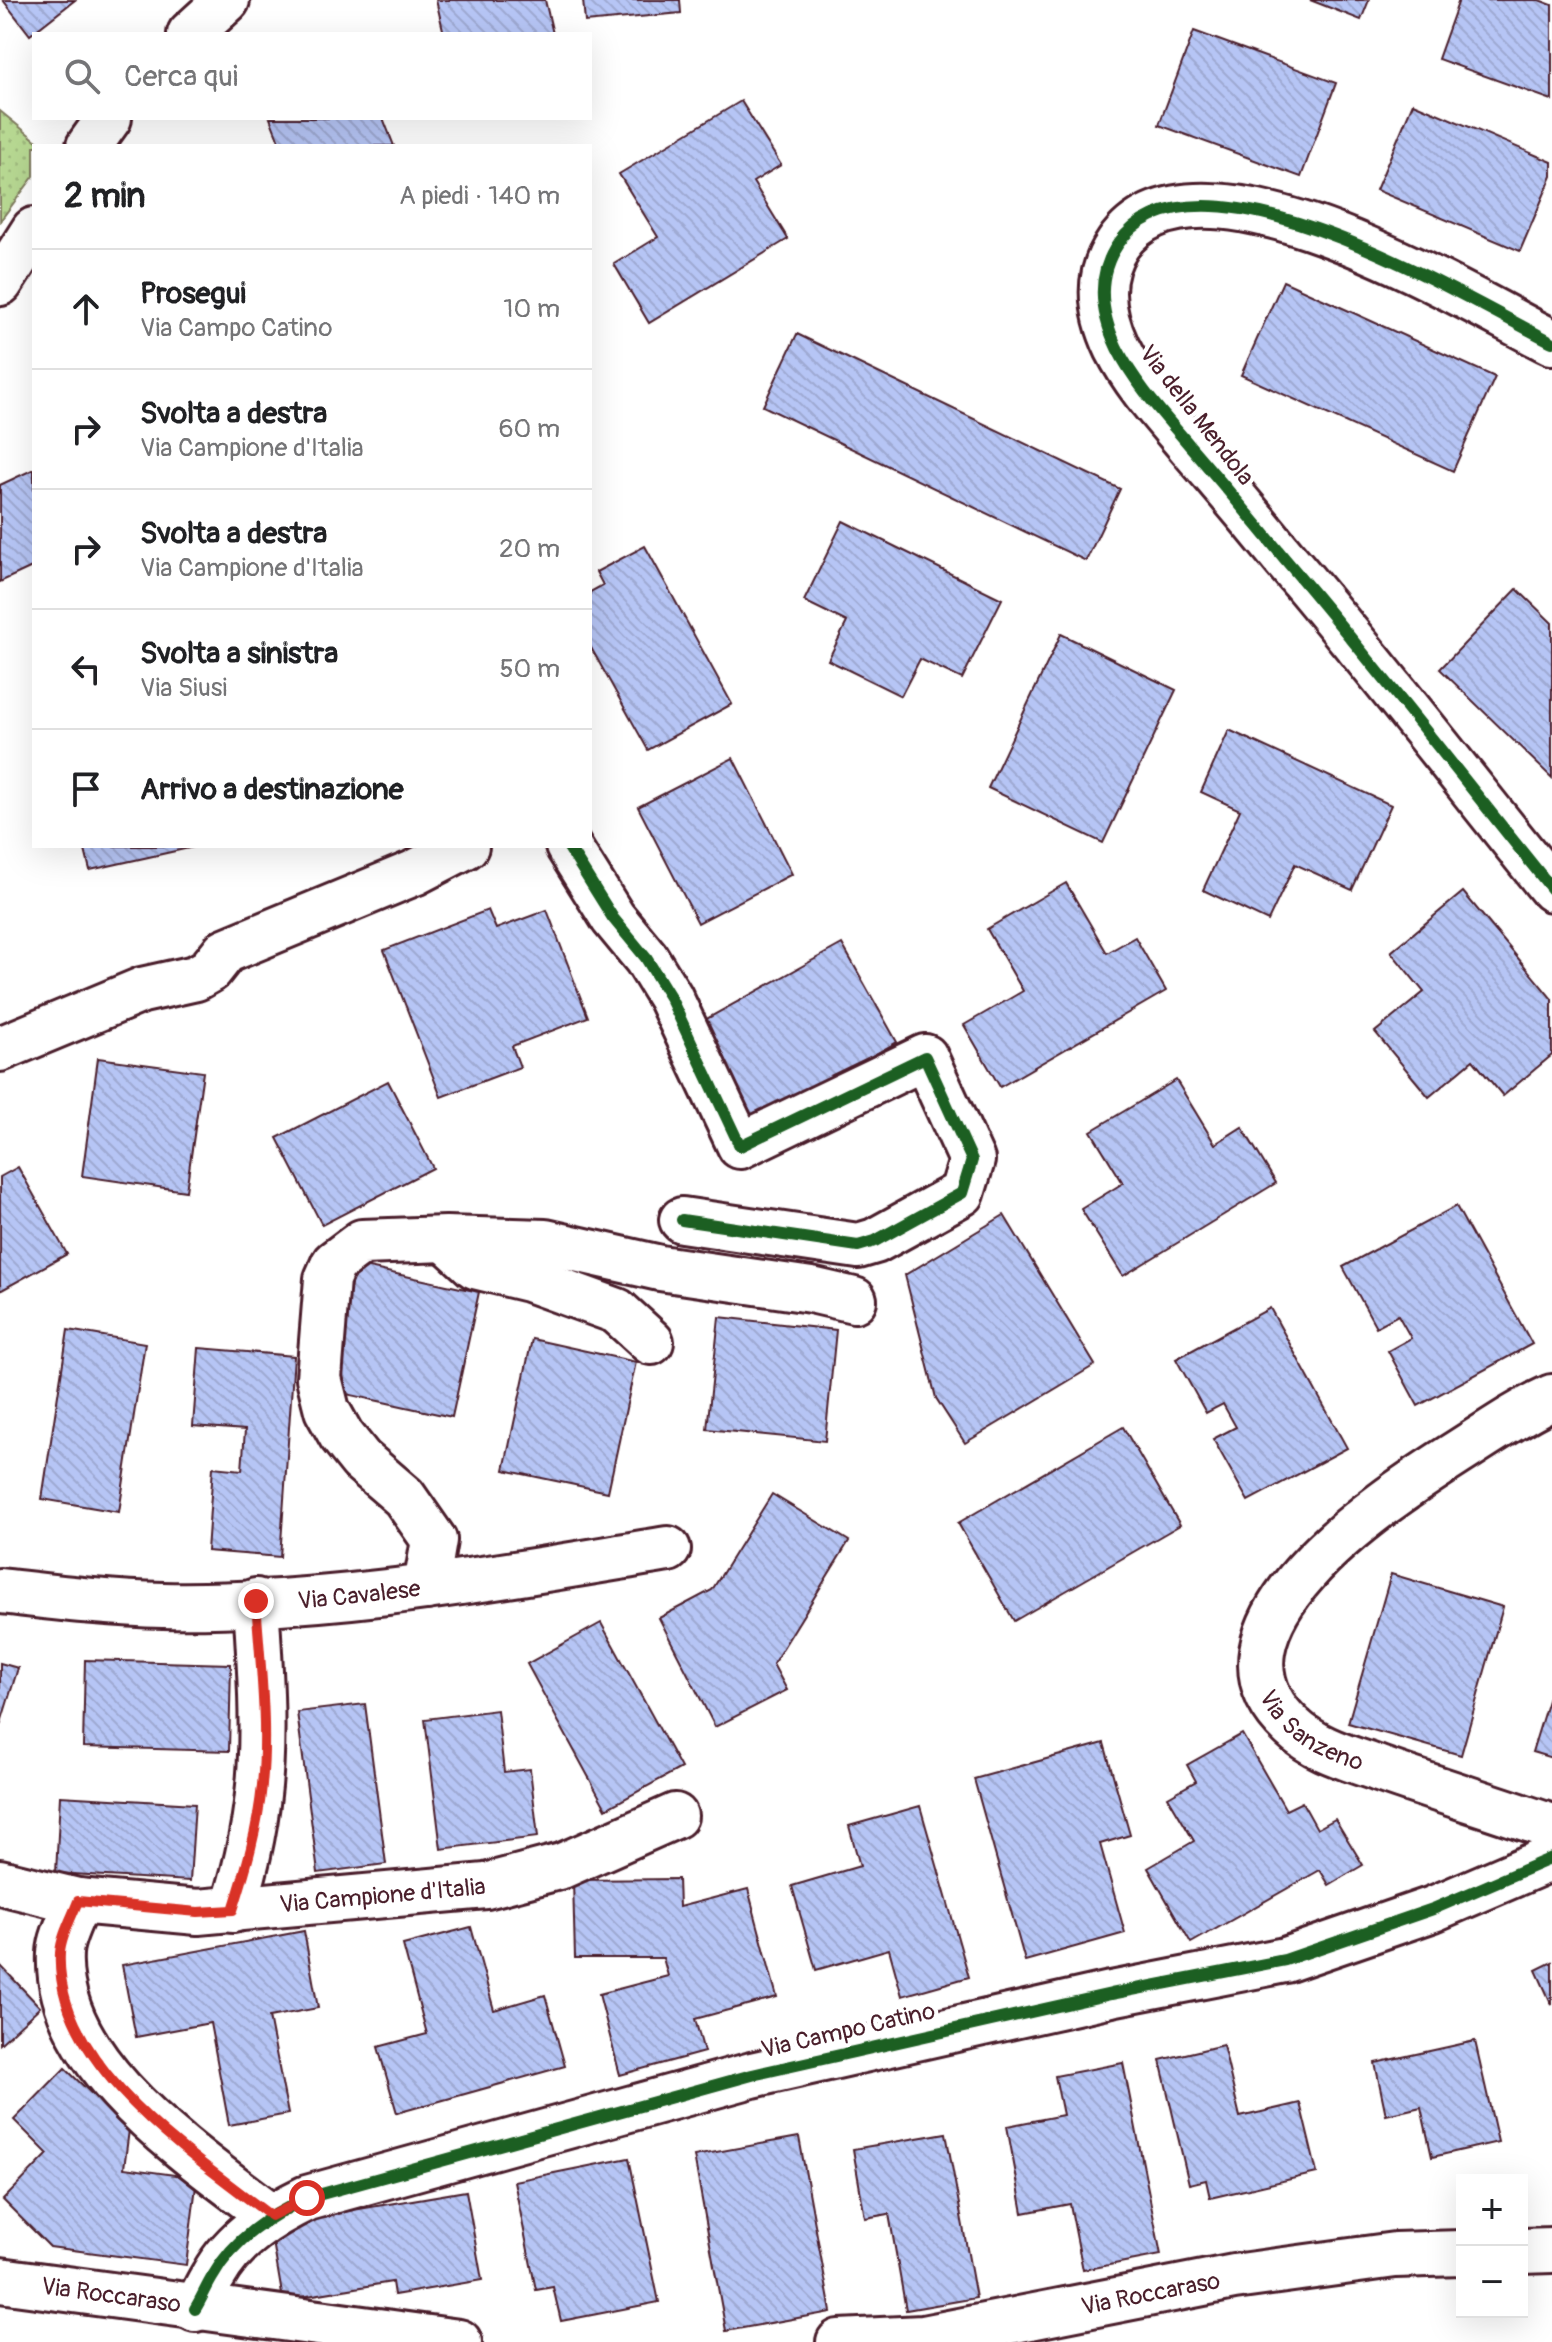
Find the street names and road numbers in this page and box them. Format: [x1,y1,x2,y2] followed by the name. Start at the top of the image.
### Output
[1133,339,1260,491] street label: Via della Mendola
[297,1574,422,1616] street label: Via Cavalese
[1253,1685,1367,1777] street label: Via Sanzeno
[278,1872,487,1920] street label: Via Campione d'Italia
[758,1996,938,2065] street label: Via Campo Catino
[1079,2266,1223,2322] street label: Via Roccaraso
[39,2272,183,2319] street label: Via Roccaraso

